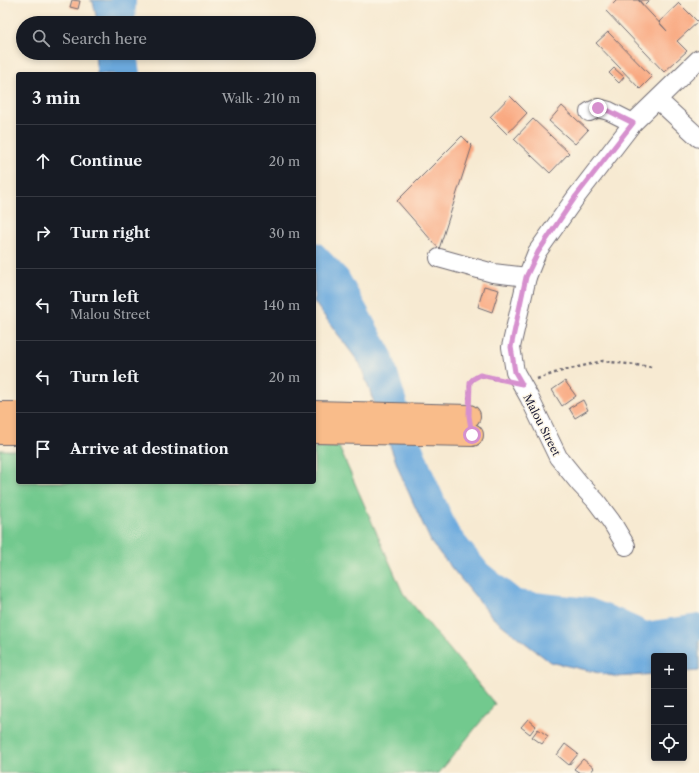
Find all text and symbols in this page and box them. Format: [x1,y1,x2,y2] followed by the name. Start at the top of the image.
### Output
[16,16,316,60] search box
[30,27,52,49] icon: search
[62,29,147,48] text: Search here
[32,88,81,108] text: 3 min
[222,90,300,106] text: Walk · 210 m
[589,99,607,117] route end
[32,150,54,172] icon: ahead
[70,151,142,170] text: Continue
[269,153,300,169] text: 20 m
[32,222,54,244] icon: right
[70,223,150,242] text: Turn right
[269,225,300,241] text: 30 m
[70,287,139,306] text: Turn left
[32,294,54,316] icon: left
[263,297,300,313] text: 140 m
[70,306,150,322] text: Malou Street
[32,366,54,388] icon: left
[70,367,139,386] text: Turn left
[269,369,300,385] text: 20 m
[520,392,564,458] street label: Malou Street
[463,426,481,444] route start
[32,438,54,460] icon: arrive
[70,439,229,458] text: Arrive at destination
[651,653,687,761] map controls
[651,653,687,689] button: +
[651,689,687,725] button: −
[651,725,687,761] button: locate

